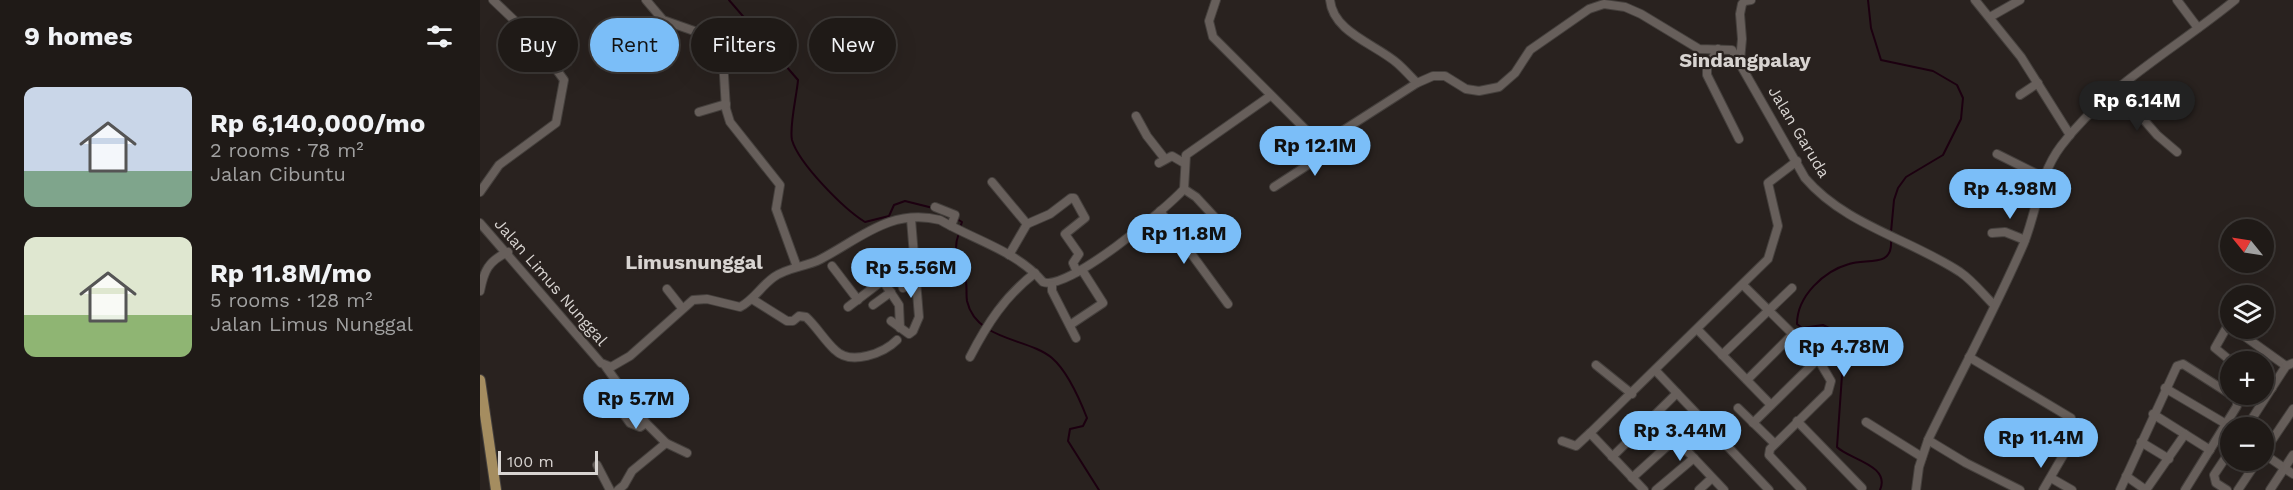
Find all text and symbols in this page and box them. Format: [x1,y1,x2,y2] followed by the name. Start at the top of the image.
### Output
[498,18,578,72] chip: Buy
[590,18,679,72] chip: Rent
[691,18,797,72] chip: Filters
[809,18,896,72] chip: New
[423,20,456,53] icon: filters
[24,21,133,51] text: 9 homes
[1679,48,1812,72] district label: Sindangpalay
[2075,81,2199,132] pin: Rp 6.14M
[1764,83,1834,181] street label: Jalan Garuda
[2093,88,2181,112] text: Rp 6.14M
[210,108,425,138] text: Rp 6,140,000/mo
[72,111,144,183] icon: home
[1253,126,1377,177] pin: Rp 12.1M
[1274,133,1356,157] text: Rp 12.1M
[210,138,364,162] text: 2 rooms · 78 m²
[210,162,346,186] text: Jalan Cibuntu
[1948,169,2072,220] pin: Rp 4.98M
[1963,176,2057,200] text: Rp 4.98M
[1122,214,1246,265] pin: Rp 11.8M
[491,215,611,350] street label: Jalan Limus Nunggal
[2220,219,2274,273] north arrow
[2220,219,2274,471] map controls
[1141,221,1227,245] text: Rp 11.8M
[849,248,973,299] pin: Rp 5.56M
[625,250,763,274] district label: Limusnunggal
[865,255,957,279] text: Rp 5.56M
[210,258,372,288] text: Rp 11.8M/mo
[72,261,144,333] icon: home
[2220,285,2274,339] button: layers
[210,288,373,312] text: 5 rooms · 128 m²
[210,312,413,336] text: Jalan Limus Nunggal
[1782,327,1906,378] pin: Rp 4.78M
[1799,334,1889,358] text: Rp 4.78M
[2220,351,2274,405] button: +
[581,379,691,430] pin: Rp 5.7M
[597,386,675,410] text: Rp 5.7M
[1618,411,1742,462] pin: Rp 3.44M
[2220,417,2274,471] button: −
[1633,418,1727,442] text: Rp 3.44M
[1979,418,2103,469] pin: Rp 11.4M
[1998,425,2084,449] text: Rp 11.4M
[498,448,598,476] scale bar
[507,452,554,471] text: 100 m

